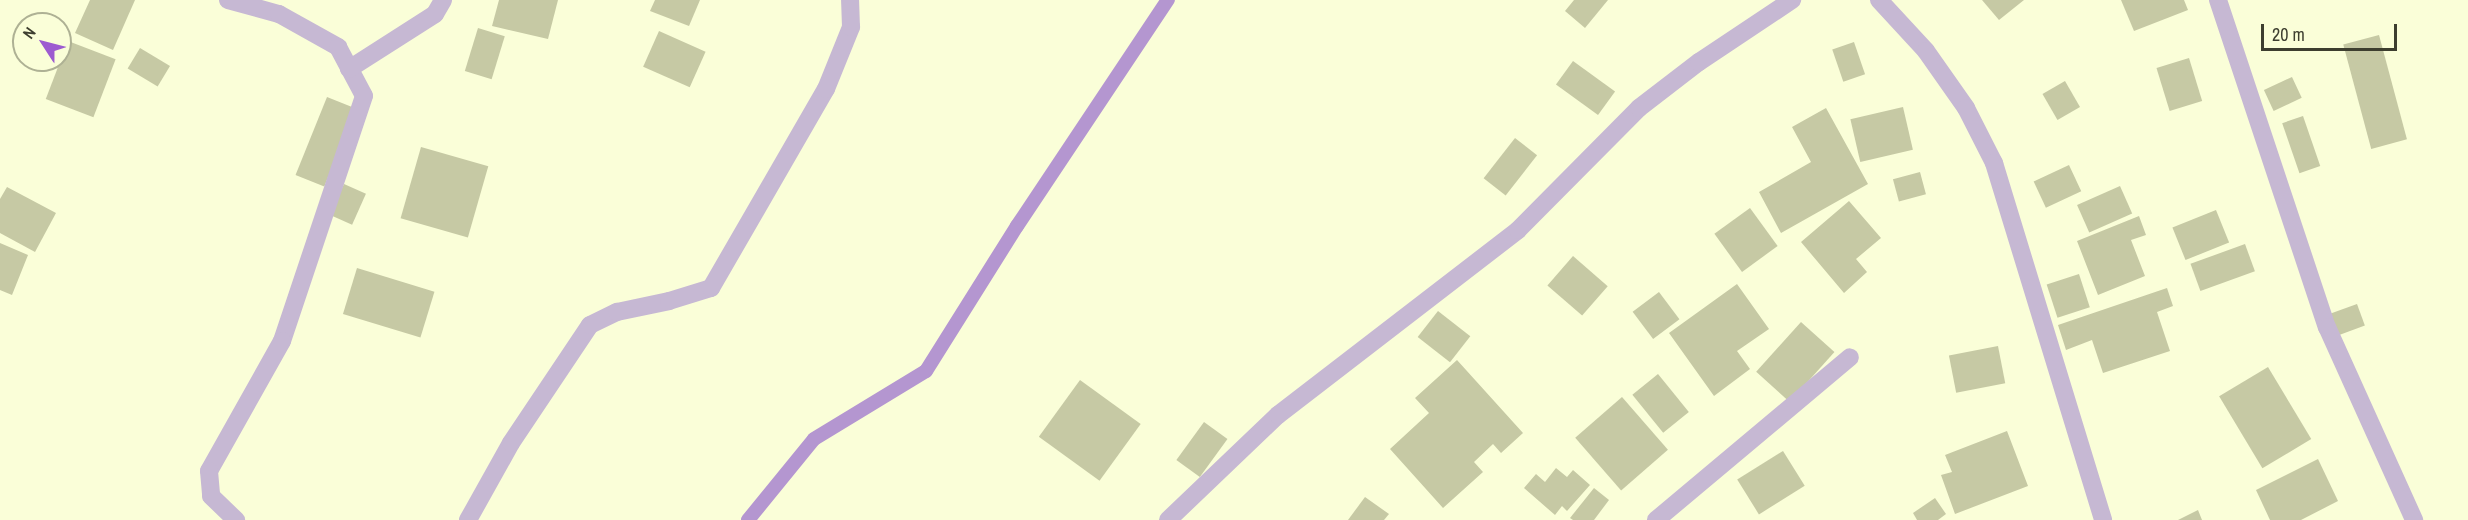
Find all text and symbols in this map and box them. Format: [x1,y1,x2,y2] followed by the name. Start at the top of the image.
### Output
[12,12,72,72] north arrow
[2264,12,2400,50] scale bar
[17,22,41,43] text: N
[2272,22,2305,47] text: 20 m

